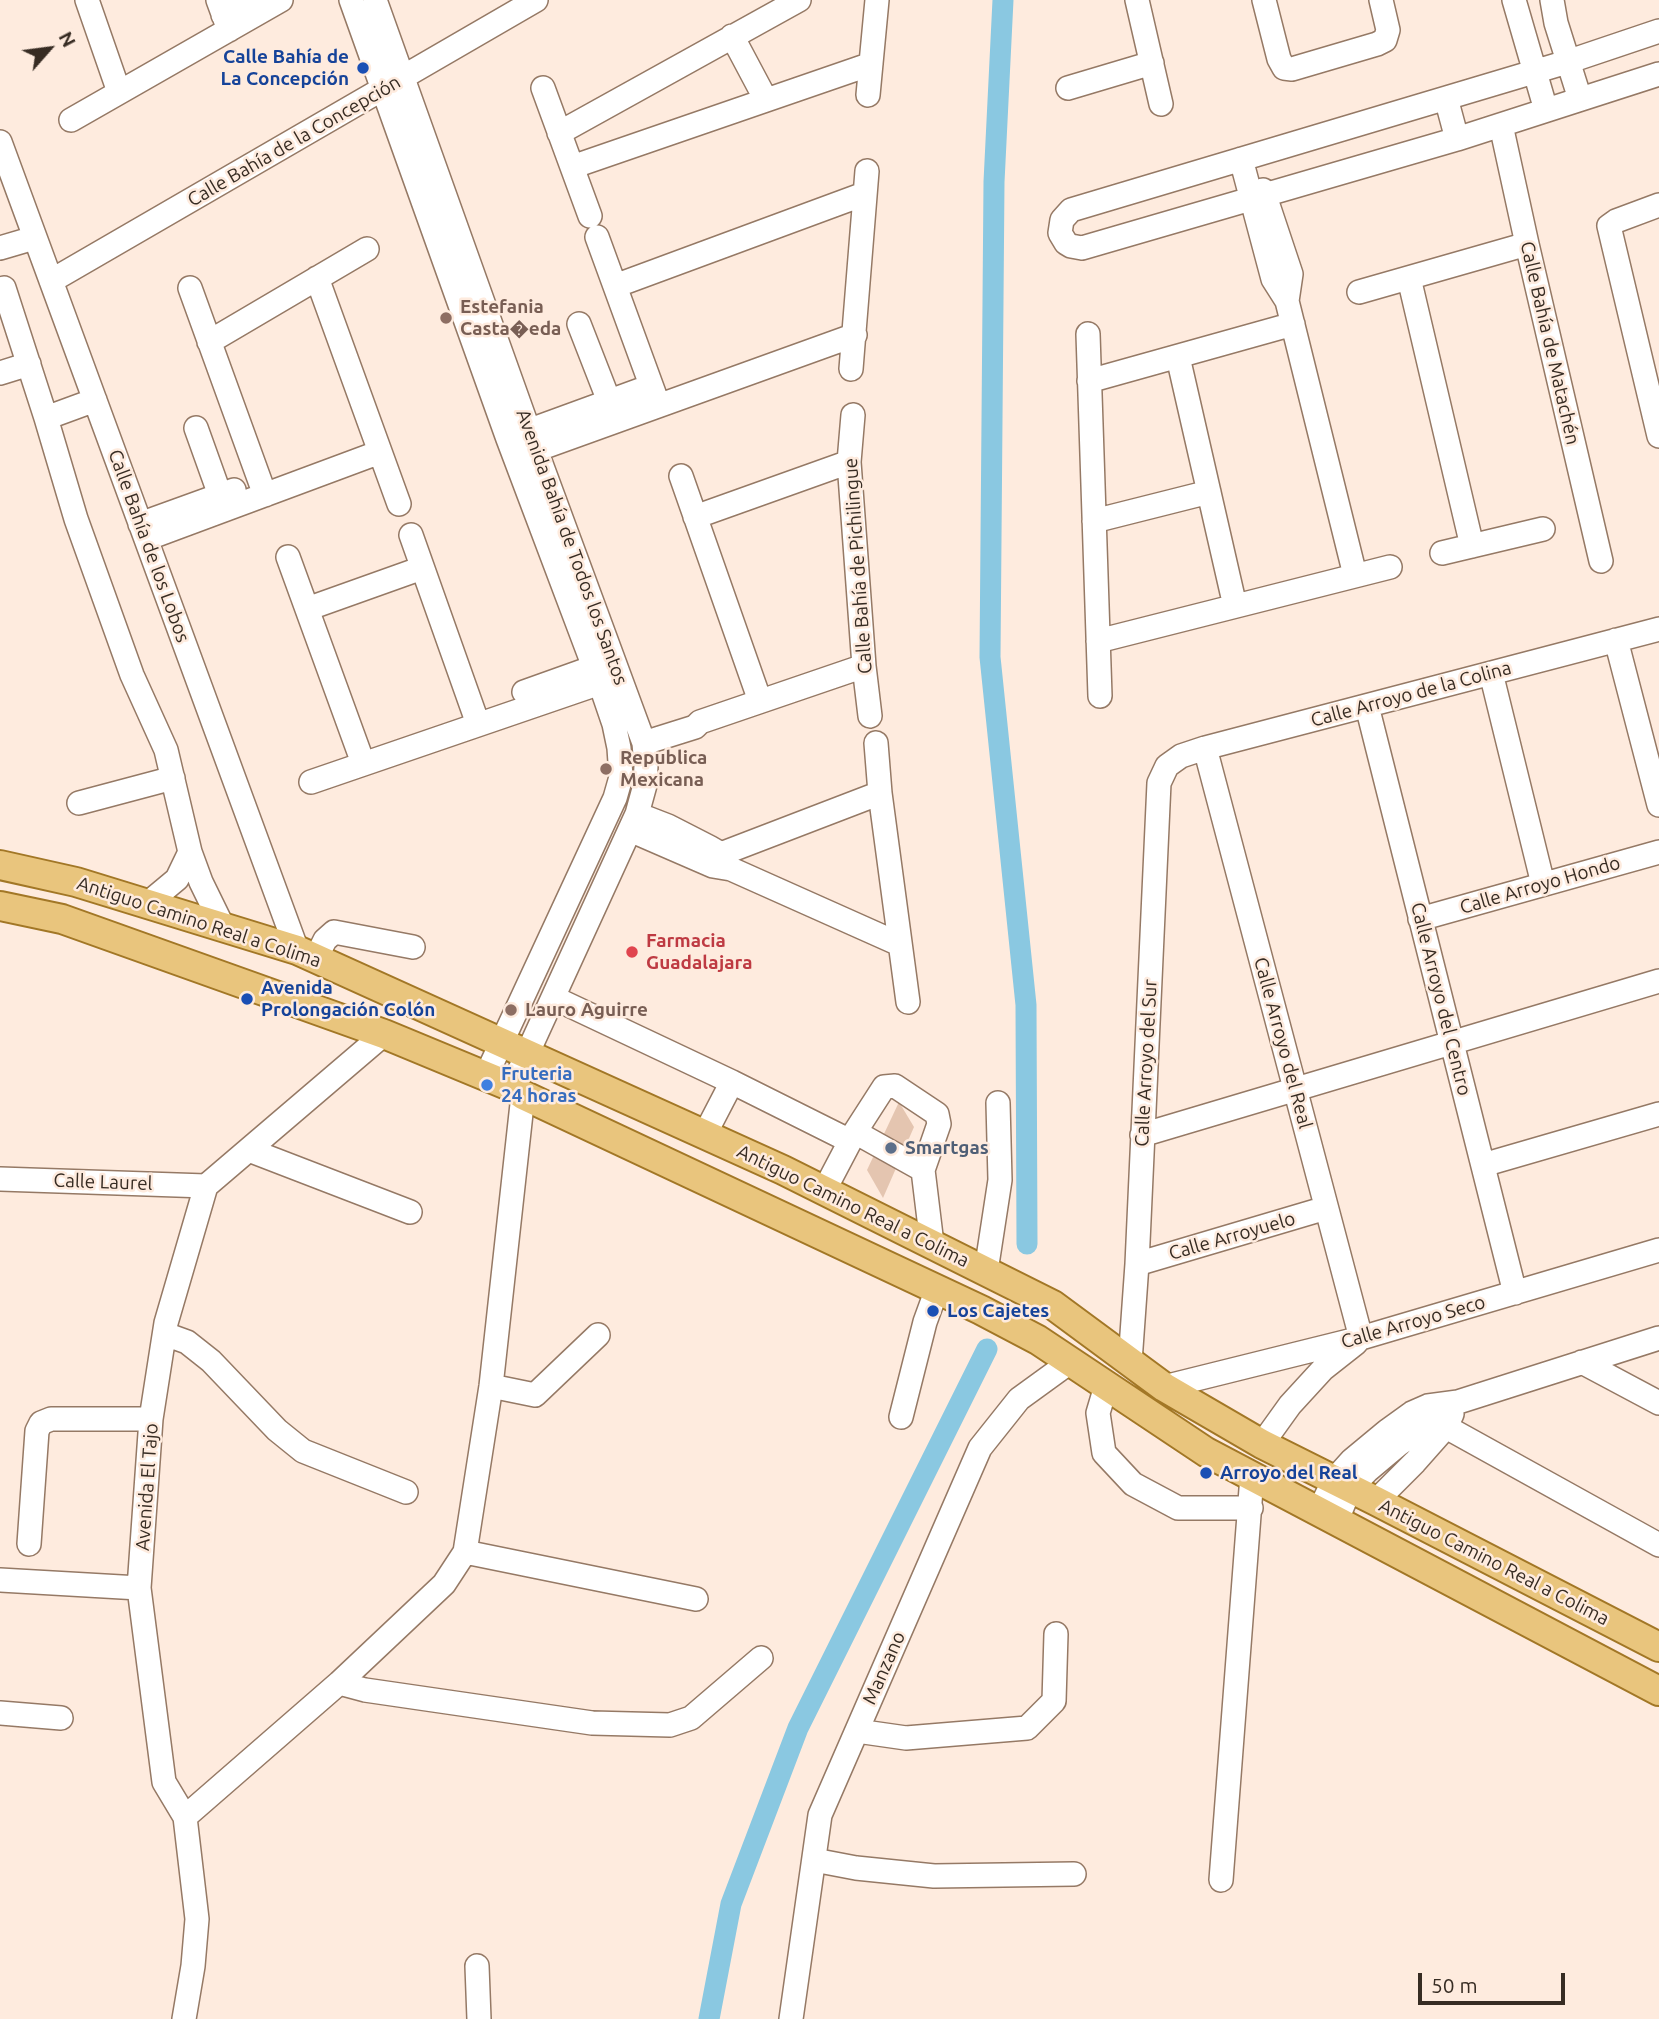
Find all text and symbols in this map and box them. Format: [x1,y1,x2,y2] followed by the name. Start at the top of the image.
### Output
[14,14,84,84] north arrow
[54,28,81,51] text: N
[221,46,349,90] place label: Calle Bahía de La Concepción
[355,60,371,76] marker: Calle Bahía de La Concepción
[183,71,405,211] street label: Calle Bahía de la Concepción
[1515,239,1585,447] street label: Calle Bahía de Matachén
[460,296,561,340] place label: Estefania Casta�eda
[438,310,454,326] marker: Estefania Casta�eda
[511,406,633,688] street label: Avenida Bahía de Todos los Santos
[103,446,195,646] street label: Calle Bahía de los Lobos
[839,457,877,675] street label: Calle Bahía de Pichilingue
[1308,656,1514,732] street label: Calle Arroyo de la Colina
[620,747,707,791] place label: Republica Mexicana
[598,761,614,777] marker: Republica Mexicana
[1457,851,1623,919] street label: Calle Arroyo Hondo
[74,872,324,972] street label: Antiguo Camino Real a Colima
[1406,900,1476,1098] street label: Calle Arroyo del Centro
[646,930,752,974] place label: Farmacia Guadalajara
[624,944,640,960] marker: Farmacia Guadalajara
[1249,955,1317,1131] street label: Calle Arroyo del Real
[261,977,435,1021] place label: Avenida Prolongación Colón
[1130,979,1162,1147] street label: Calle Arroyo del Sur
[239,991,255,1007] marker: Avenida Prolongación Colón
[525,999,648,1021] place label: Lauro Aguirre
[503,1002,519,1018] marker: Lauro Aguirre
[501,1063,576,1107] place label: Fruteria 24 horas
[479,1077,495,1093] marker: Fruteria 24 horas
[905,1137,989,1159] place label: Smartgas
[733,1140,973,1272] street label: Antiguo Camino Real a Colima
[883,1140,899,1156] marker: Smartgas
[53,1169,153,1195] street label: Calle Laurel
[1166,1207,1298,1265] street label: Calle Arroyuelo
[1338,1291,1488,1353] street label: Calle Arroyo Seco
[947,1300,1049,1322] place label: Los Cajetes
[925,1303,941,1319] marker: Los Cajetes
[131,1422,163,1552] street label: Avenida El Tajo
[1220,1462,1358,1484] place label: Arroyo del Real
[1198,1465,1214,1481] marker: Arroyo del Real
[1375,1494,1613,1630] street label: Antiguo Camino Real a Colima
[858,1628,910,1708] street label: Manzano
[1421,1960,1568,2004] scale bar
[1431,1973,1478,1997] text: 50 m

